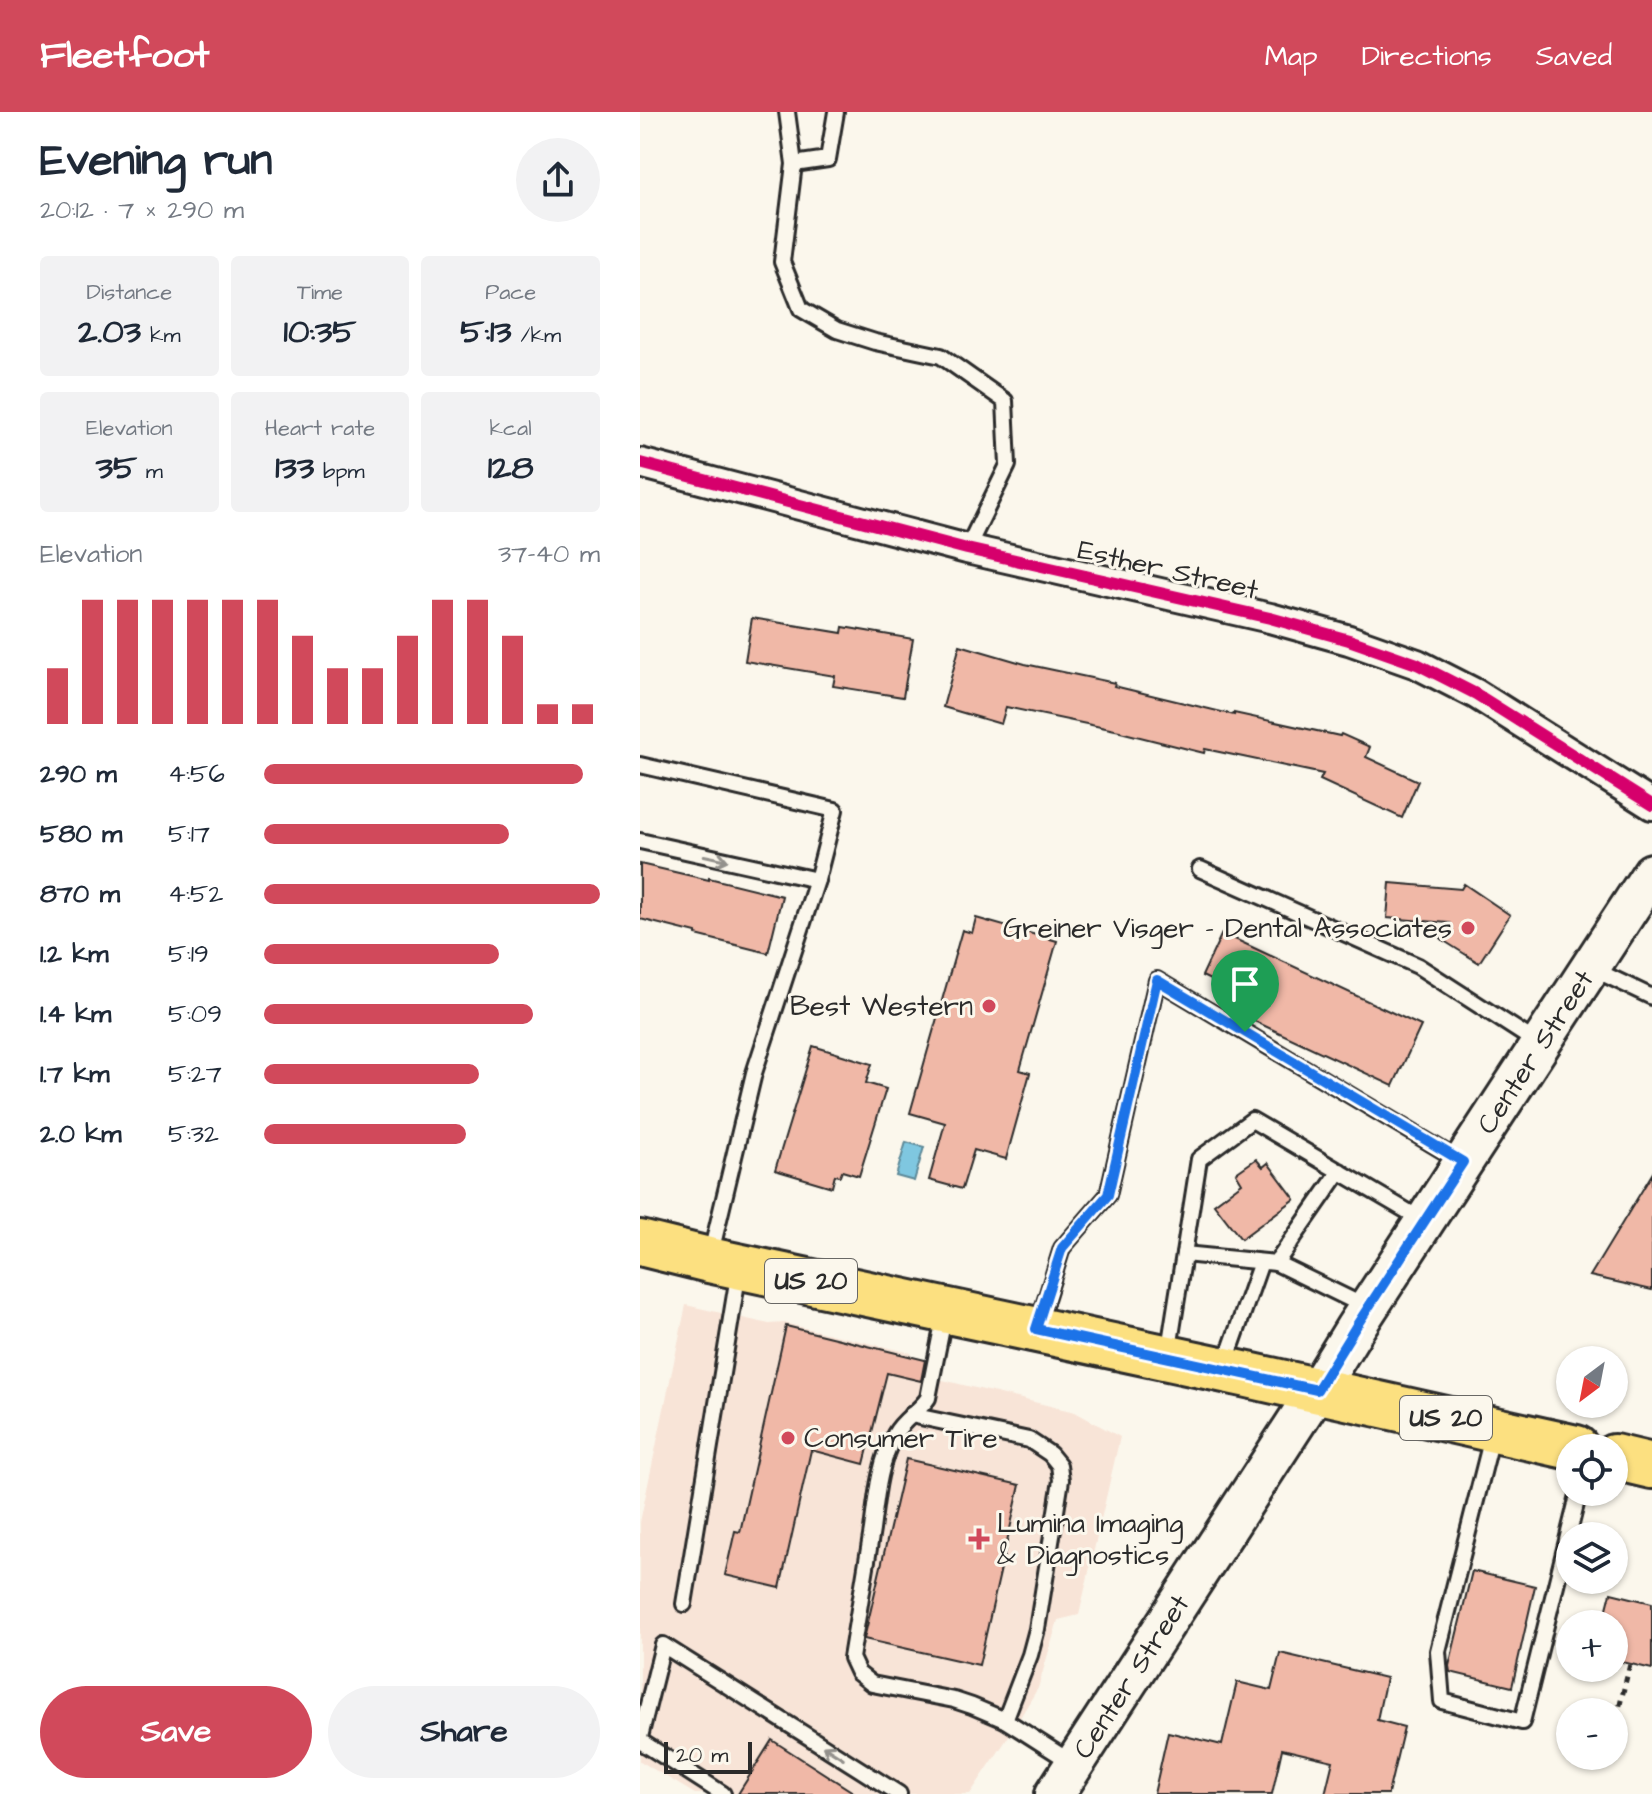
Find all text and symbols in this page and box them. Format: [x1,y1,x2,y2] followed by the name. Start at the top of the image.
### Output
[40,30,209,82] text: Fleetfoot
[1265,37,1318,76] text: Map
[1362,37,1492,76] text: Directions
[1536,37,1612,76] text: Saved
[40,131,272,192] text: Evening run
[516,138,600,222] button: share
[40,192,244,228] text: 20:12 · 7 × 290 m
[87,277,172,308] text: Distance
[297,277,343,308] text: Time
[485,277,536,308] text: Pace
[78,308,141,356] text: 2.03
[284,308,356,356] text: 10:35
[460,308,512,356] text: 5:13
[141,320,181,351] text: km
[512,320,561,351] text: /km
[86,413,173,444] text: Elevation
[265,413,375,444] text: Heart rate
[490,413,532,444] text: kcal
[96,444,137,492] text: 35
[275,444,314,492] text: 133
[488,444,534,492] text: 128
[137,456,163,487] text: m
[314,456,365,487] text: bpm
[1074,530,1263,610] street label: Esther Street
[40,536,142,572] text: Elevation
[498,536,600,572] text: 37–40 m
[40,756,117,792] text: 290 m
[168,756,225,792] text: 4:56
[40,816,122,852] text: 580 m
[168,816,210,852] text: 5:17
[703,851,728,866] one-way arrow
[40,876,120,912] text: 870 m
[168,876,223,912] text: 4:52
[1003,909,1452,949] place label: Greiner Visger - Dental Associates
[1459,919,1477,937] marker: Greiner Visger - Dental Associates
[40,936,108,972] text: 1.2 km
[168,936,209,972] text: 5:19
[1211,950,1279,1032] pin
[1223,962,1267,1006] icon: arrive
[1467,962,1603,1141] street label: Center Street
[790,987,973,1026] place label: Best Western
[40,996,111,1032] text: 1.4 km
[168,996,222,1032] text: 5:09
[980,997,998,1015] marker: Best Western
[40,1056,110,1092] text: 1.7 km
[168,1056,222,1092] text: 5:27
[40,1116,122,1152] text: 2.0 km
[168,1116,219,1152] text: 5:32
[765,1259,857,1303] road number: US 20
[1556,1346,1628,1418] north arrow
[1556,1346,1628,1770] map controls
[1400,1396,1492,1440] road number: US 20
[804,1419,998,1458] place label: Consumer Tire
[779,1429,797,1447] marker: Consumer Tire
[1556,1434,1628,1506] button: locate
[997,1504,1183,1576] place label: Lumina Imaging & Diagnostics
[1556,1522,1628,1594] button: layers
[968,1528,990,1550] marker: Lumina Imaging & Diagnostics
[1064,1586,1199,1766] street label: Center Street
[1556,1610,1628,1682] button: +
[40,1686,312,1778] button: Save
[328,1686,600,1778] button: Share
[1556,1698,1628,1770] button: −
[664,1738,752,1774] scale bar
[676,1740,728,1771] text: 20 m
[822,1744,845,1760] one-way arrow

